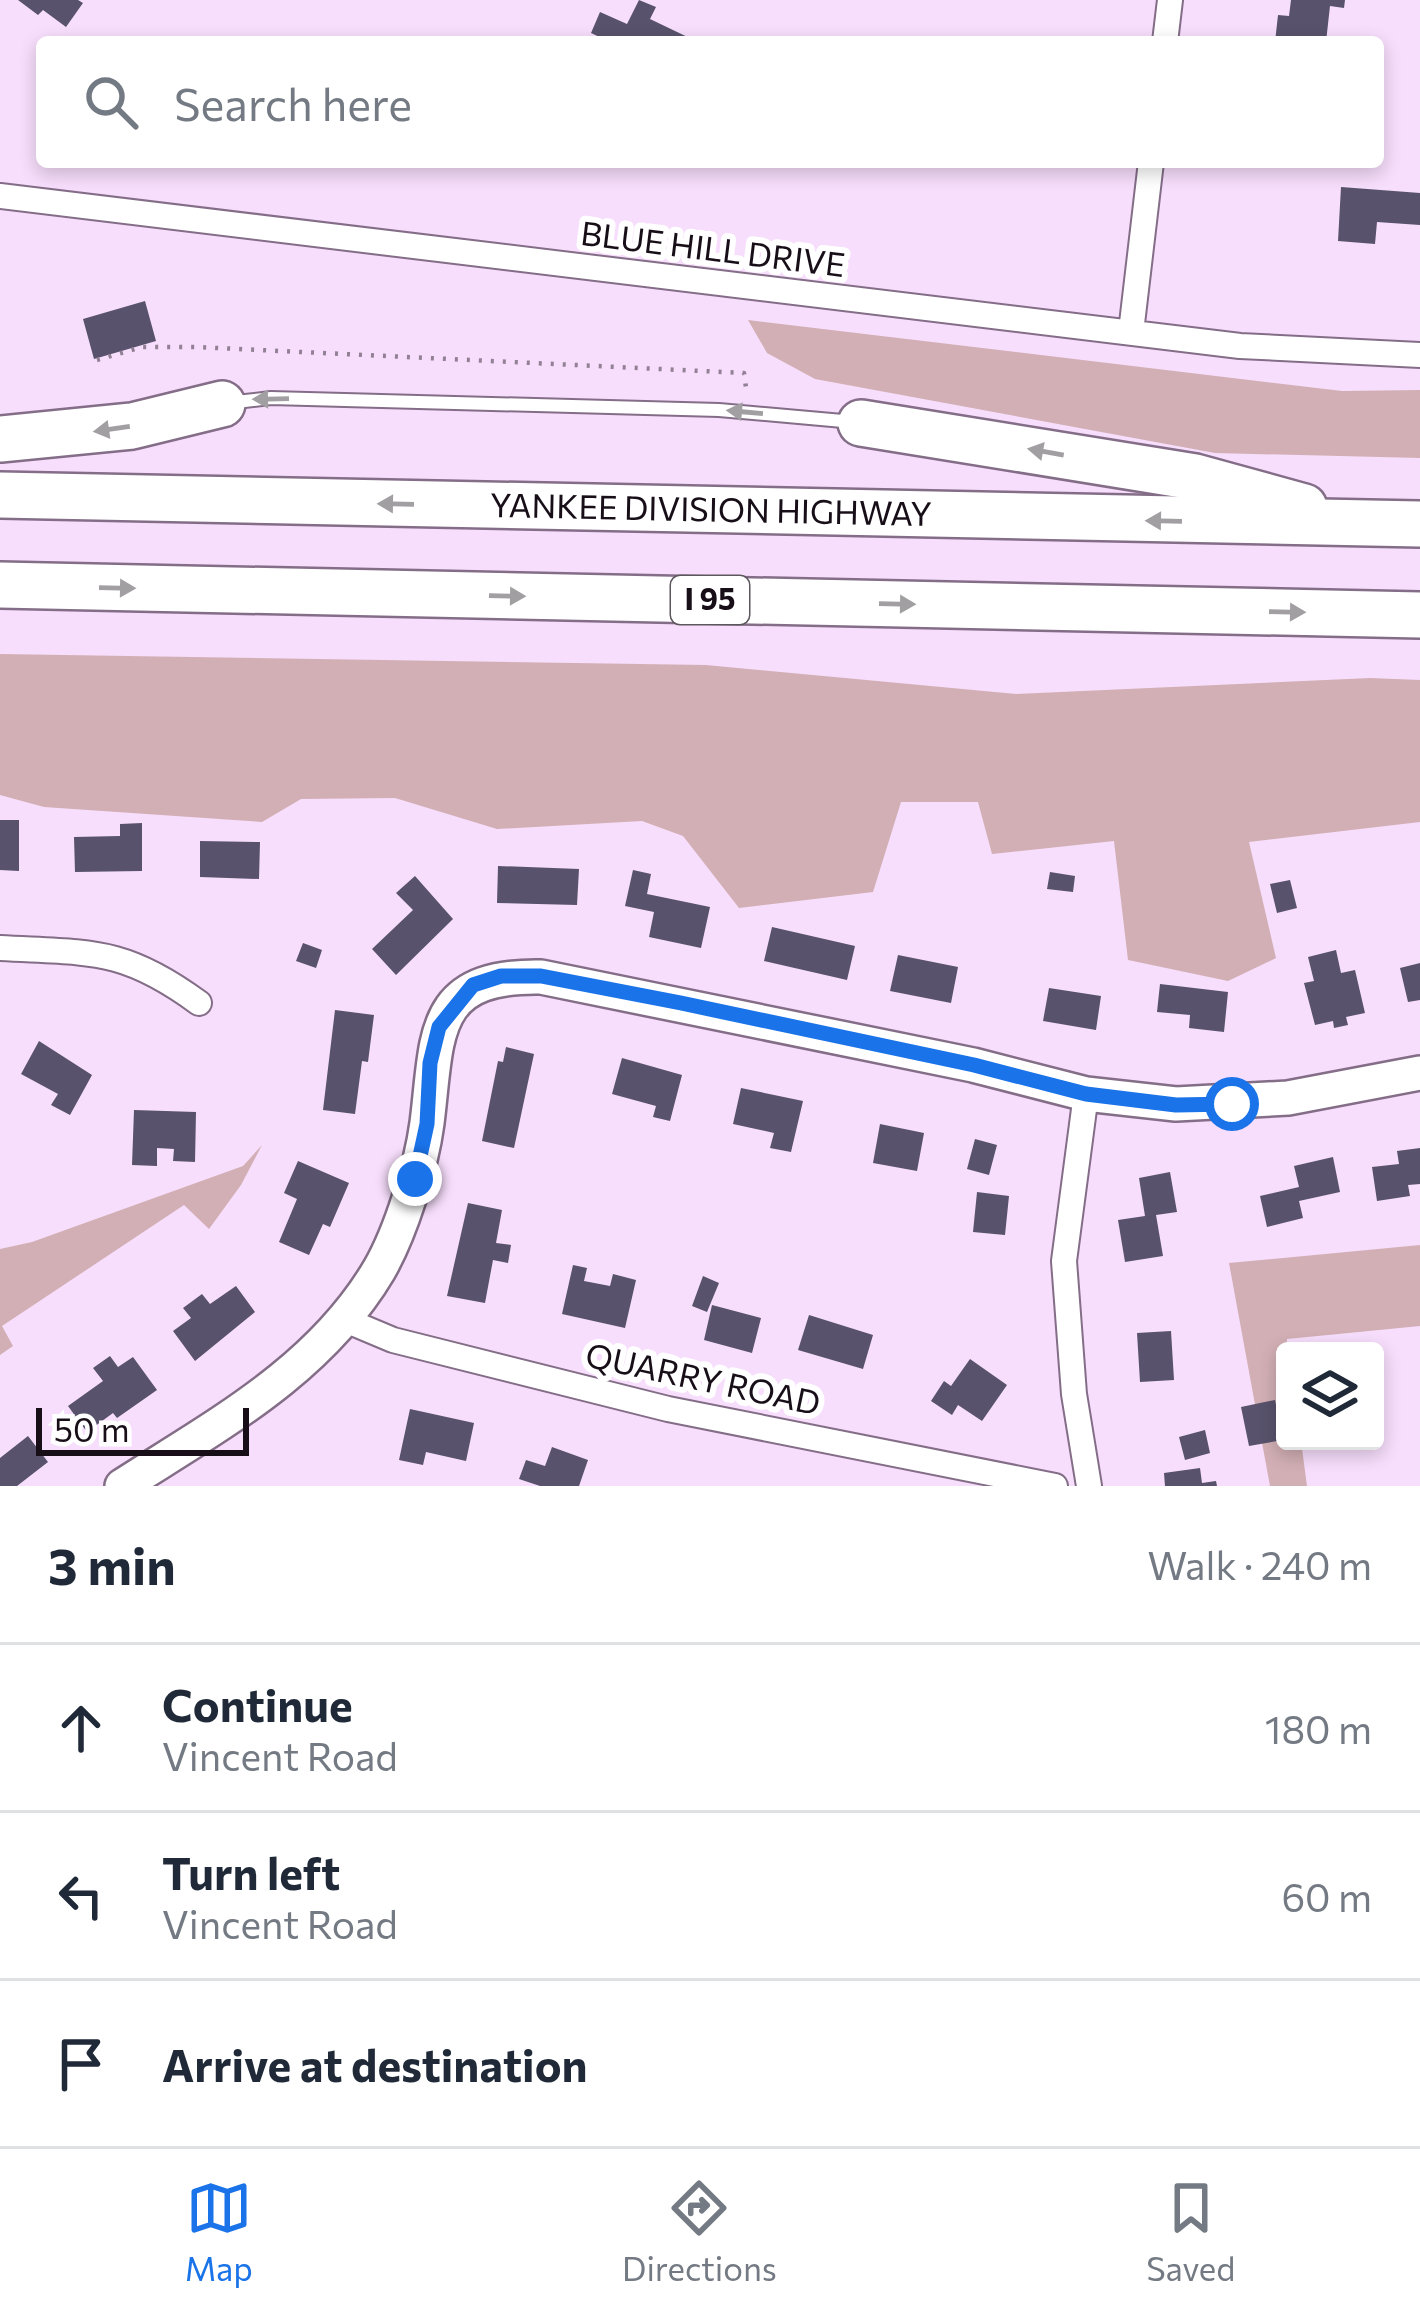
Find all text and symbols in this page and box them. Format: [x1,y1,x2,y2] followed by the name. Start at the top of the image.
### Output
[36,36,1384,168] search box
[78,69,144,135] icon: search
[174,75,412,130] text: Search here
[579,211,848,284] street label: BLUE HILL DRIVE
[251,389,289,408] one-way arrow
[725,402,763,421] one-way arrow
[93,420,130,439] one-way arrow
[1027,442,1064,461] one-way arrow
[490,483,932,533] street label: YANKEE DIVISION HIGHWAY
[376,494,414,513] one-way arrow
[1144,511,1182,530] one-way arrow
[671,576,749,624] road number: I 95
[99,578,137,597] one-way arrow
[489,586,527,605] one-way arrow
[879,594,917,613] one-way arrow
[1269,602,1307,621] one-way arrow
[1205,1077,1259,1131] route start
[388,1152,442,1206] route end
[582,1333,824,1422] street label: QUARRY ROAD
[1276,1342,1384,1450] map controls
[1276,1342,1384,1450] button: layers
[36,1402,249,1455] scale bar
[54,1408,130,1449] text: 50 m
[48,1533,176,1596] text: 3 min
[1147,1540,1372,1588] text: Walk · 240 m
[162,1676,353,1731] text: Continue
[48,1695,114,1761] icon: ahead
[1265,1704,1372,1752] text: 180 m
[162,1731,398,1779] text: Vincent Road
[162,1844,340,1899] text: Turn left
[48,1863,114,1929] icon: left
[1281,1872,1372,1920] text: 60 m
[162,1899,398,1947] text: Vincent Road
[48,2031,114,2097] icon: arrive
[162,2036,588,2091] text: Arrive at destination
[185,2175,253,2288] tab: Map
[622,2175,777,2288] tab: Directions
[1146,2175,1235,2288] tab: Saved

